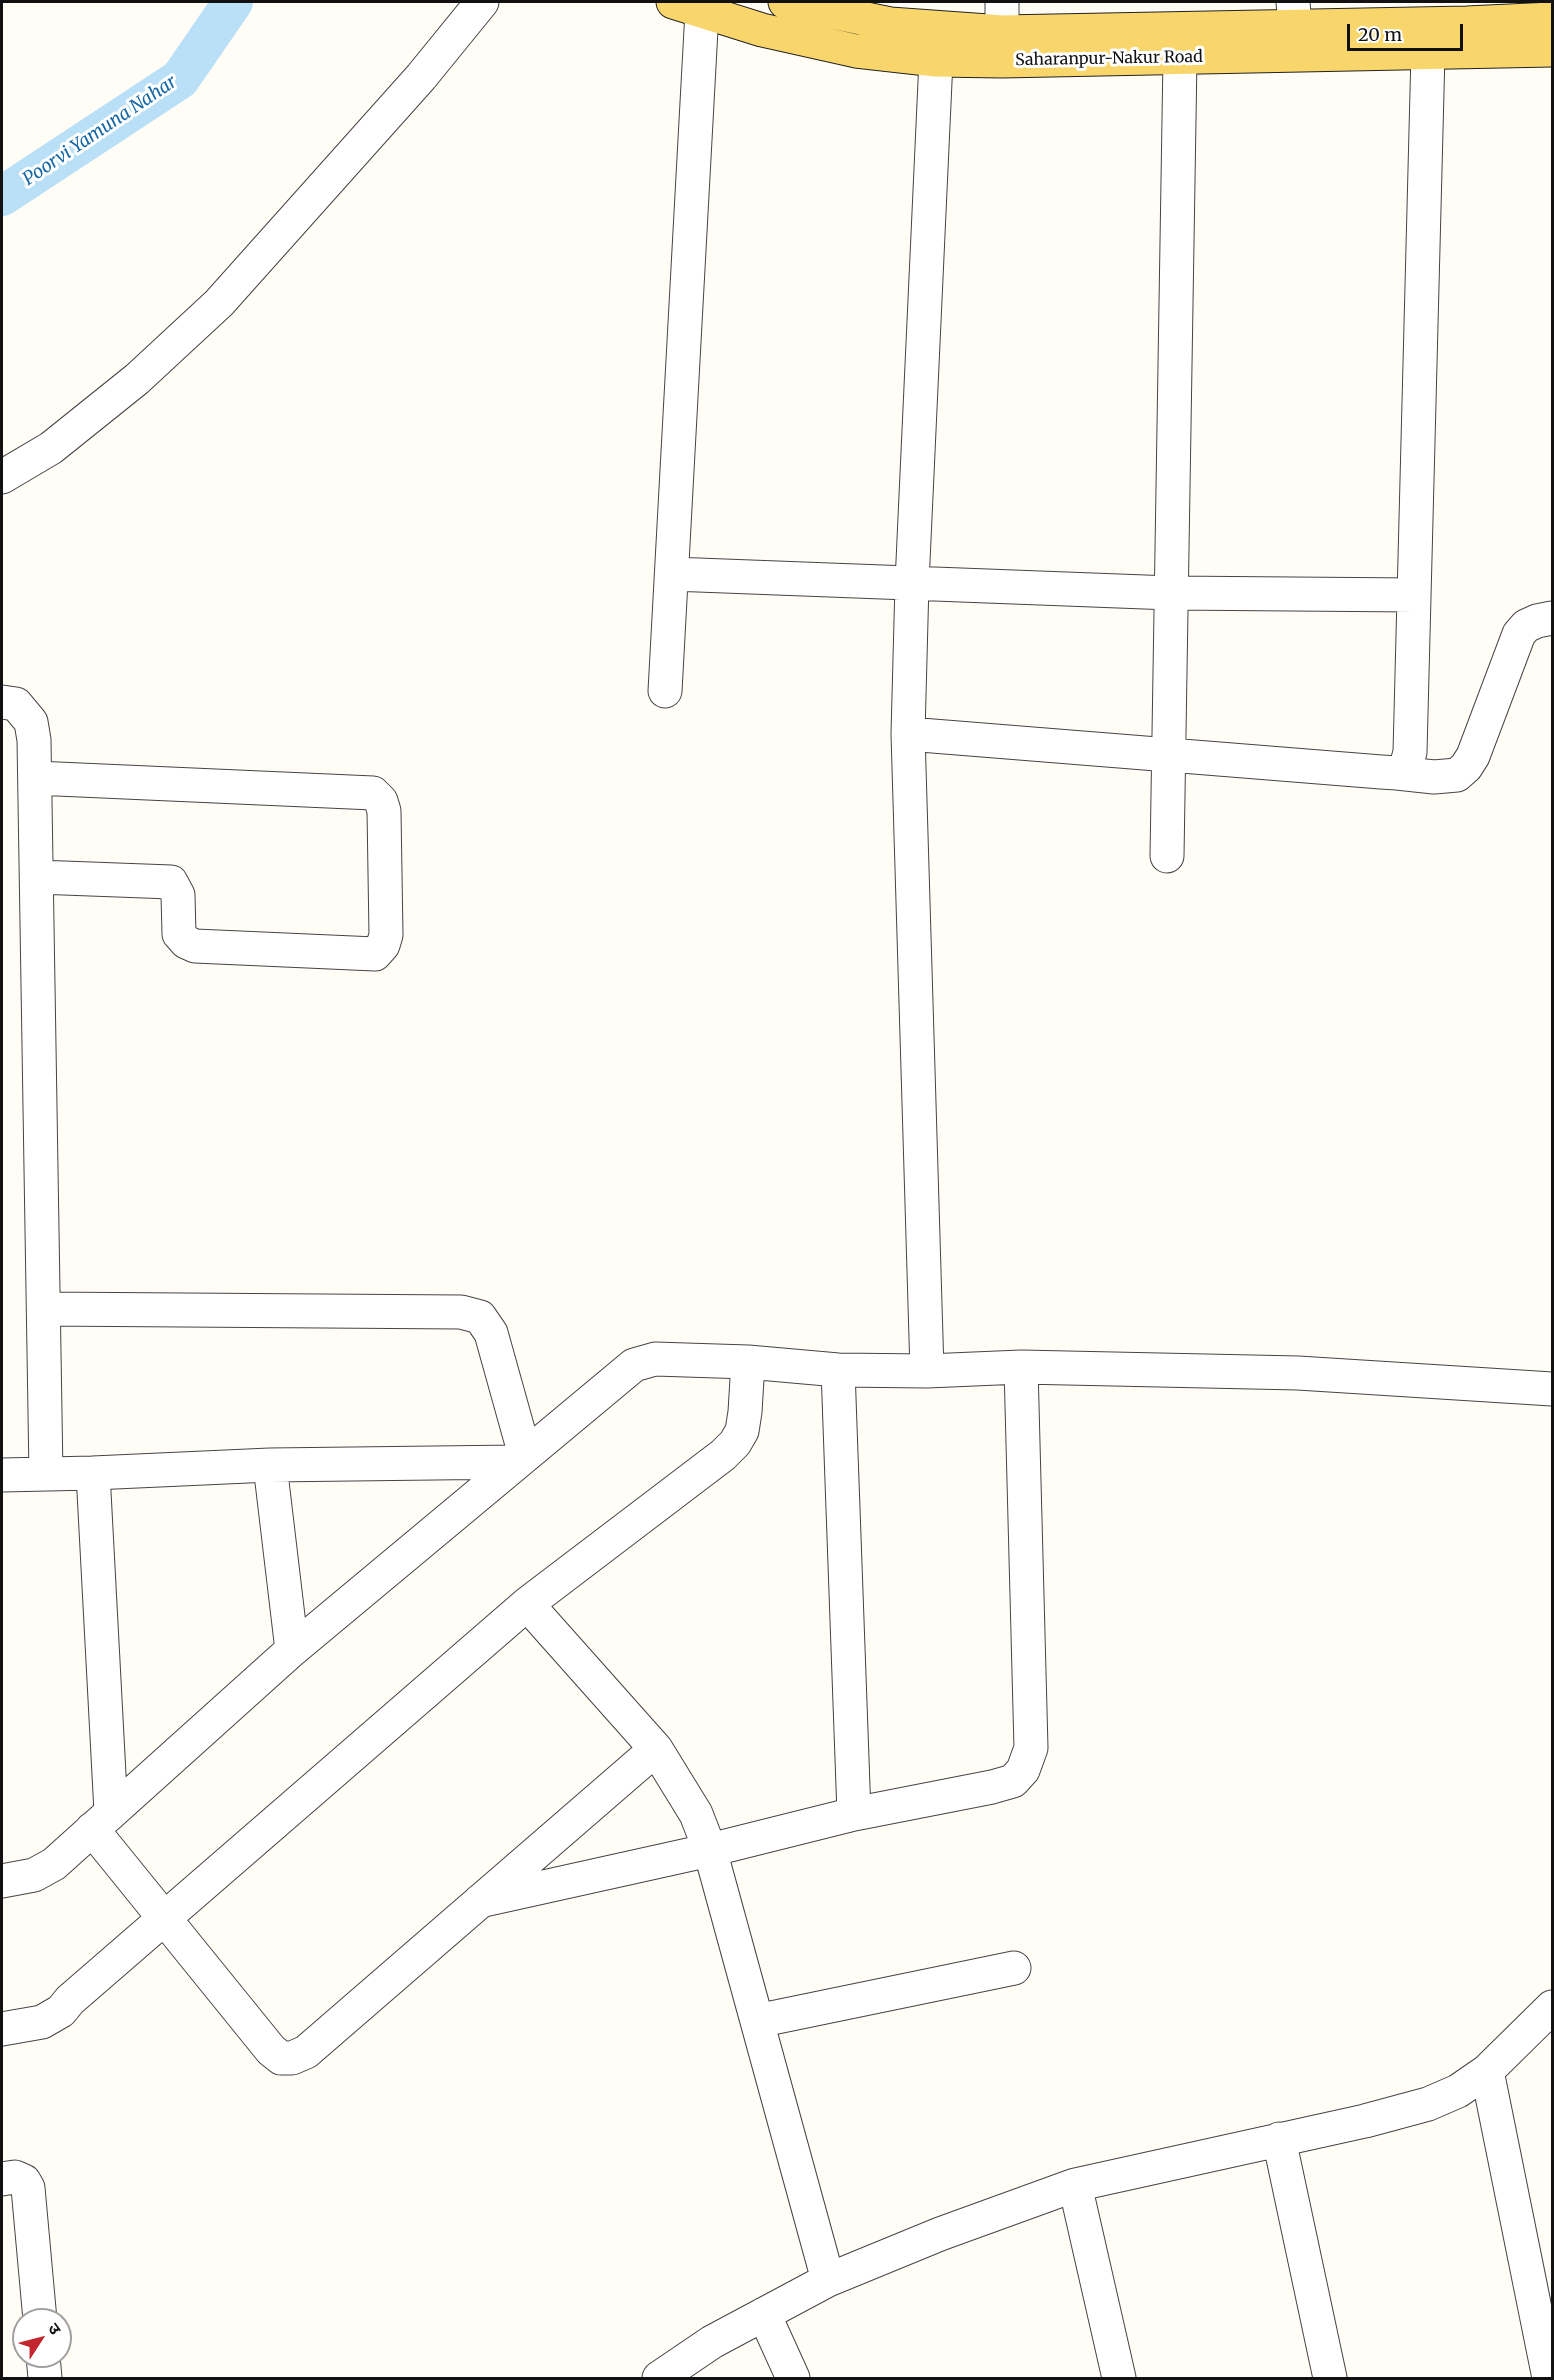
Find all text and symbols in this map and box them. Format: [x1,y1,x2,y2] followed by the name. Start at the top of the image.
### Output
[1350,12,1466,50] scale bar
[1358,23,1402,46] text: 20 m
[1015,48,1203,70] street label: Saharanpur-Nakur Road
[19,72,181,190] water label: Poorvi Yamuna Nahar
[12,2308,72,2368] north arrow
[44,2319,66,2338] text: उ

